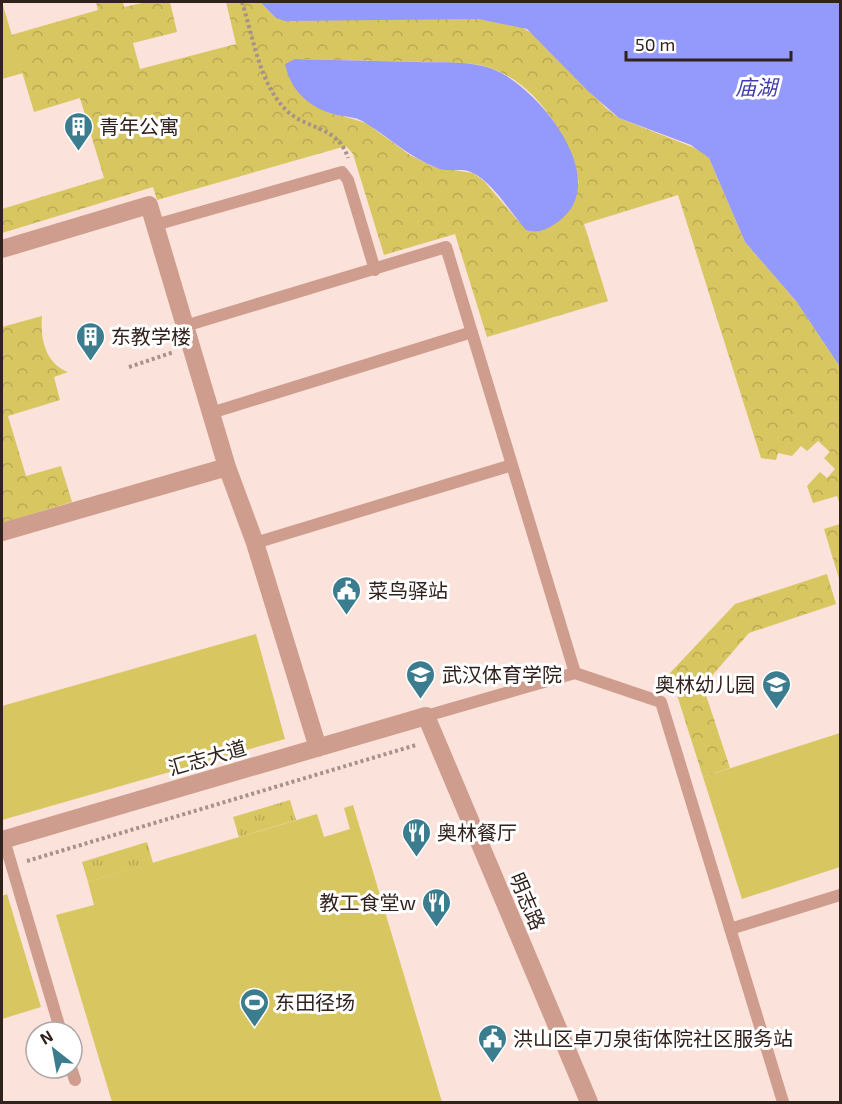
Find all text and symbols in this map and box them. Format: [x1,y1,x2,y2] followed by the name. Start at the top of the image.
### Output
[626,24,791,62] scale bar
[635,33,675,55] text: 50 m
[735,74,780,99] water label: 庙湖
[62,110,94,152] building icon: 青年公寓
[99,114,179,138] place label: 青年公寓
[74,320,106,362] building icon: 东教学楼
[111,324,191,348] place label: 东教学楼
[331,574,363,616] public building icon: 菜鸟驿站
[368,578,448,602] place label: 菜鸟驿站
[405,658,437,700] school or university icon: 武汉体育学院
[442,662,562,686] place label: 武汉体育学院
[760,668,792,710] school or university icon: 奥林幼儿园
[655,672,755,696] place label: 奥林幼儿园
[165,734,249,780] street label: 汇志大道
[400,816,432,858] restaurant icon: 奥林餐厅
[437,820,517,844] place label: 奥林餐厅
[505,869,551,933] street label: 明志路
[421,886,453,928] restaurant icon: 教工食堂w
[320,890,416,914] place label: 教工食堂w
[238,986,270,1028] sports icon: 东田径场
[275,990,355,1014] place label: 东田径场
[24,1020,84,1080] north arrow
[476,1022,508,1064] public building icon: 洪山区卓刀泉街体院社区服务站
[36,1026,56,1048] text: N
[513,1026,793,1050] place label: 洪山区卓刀泉街体院社区服务站

